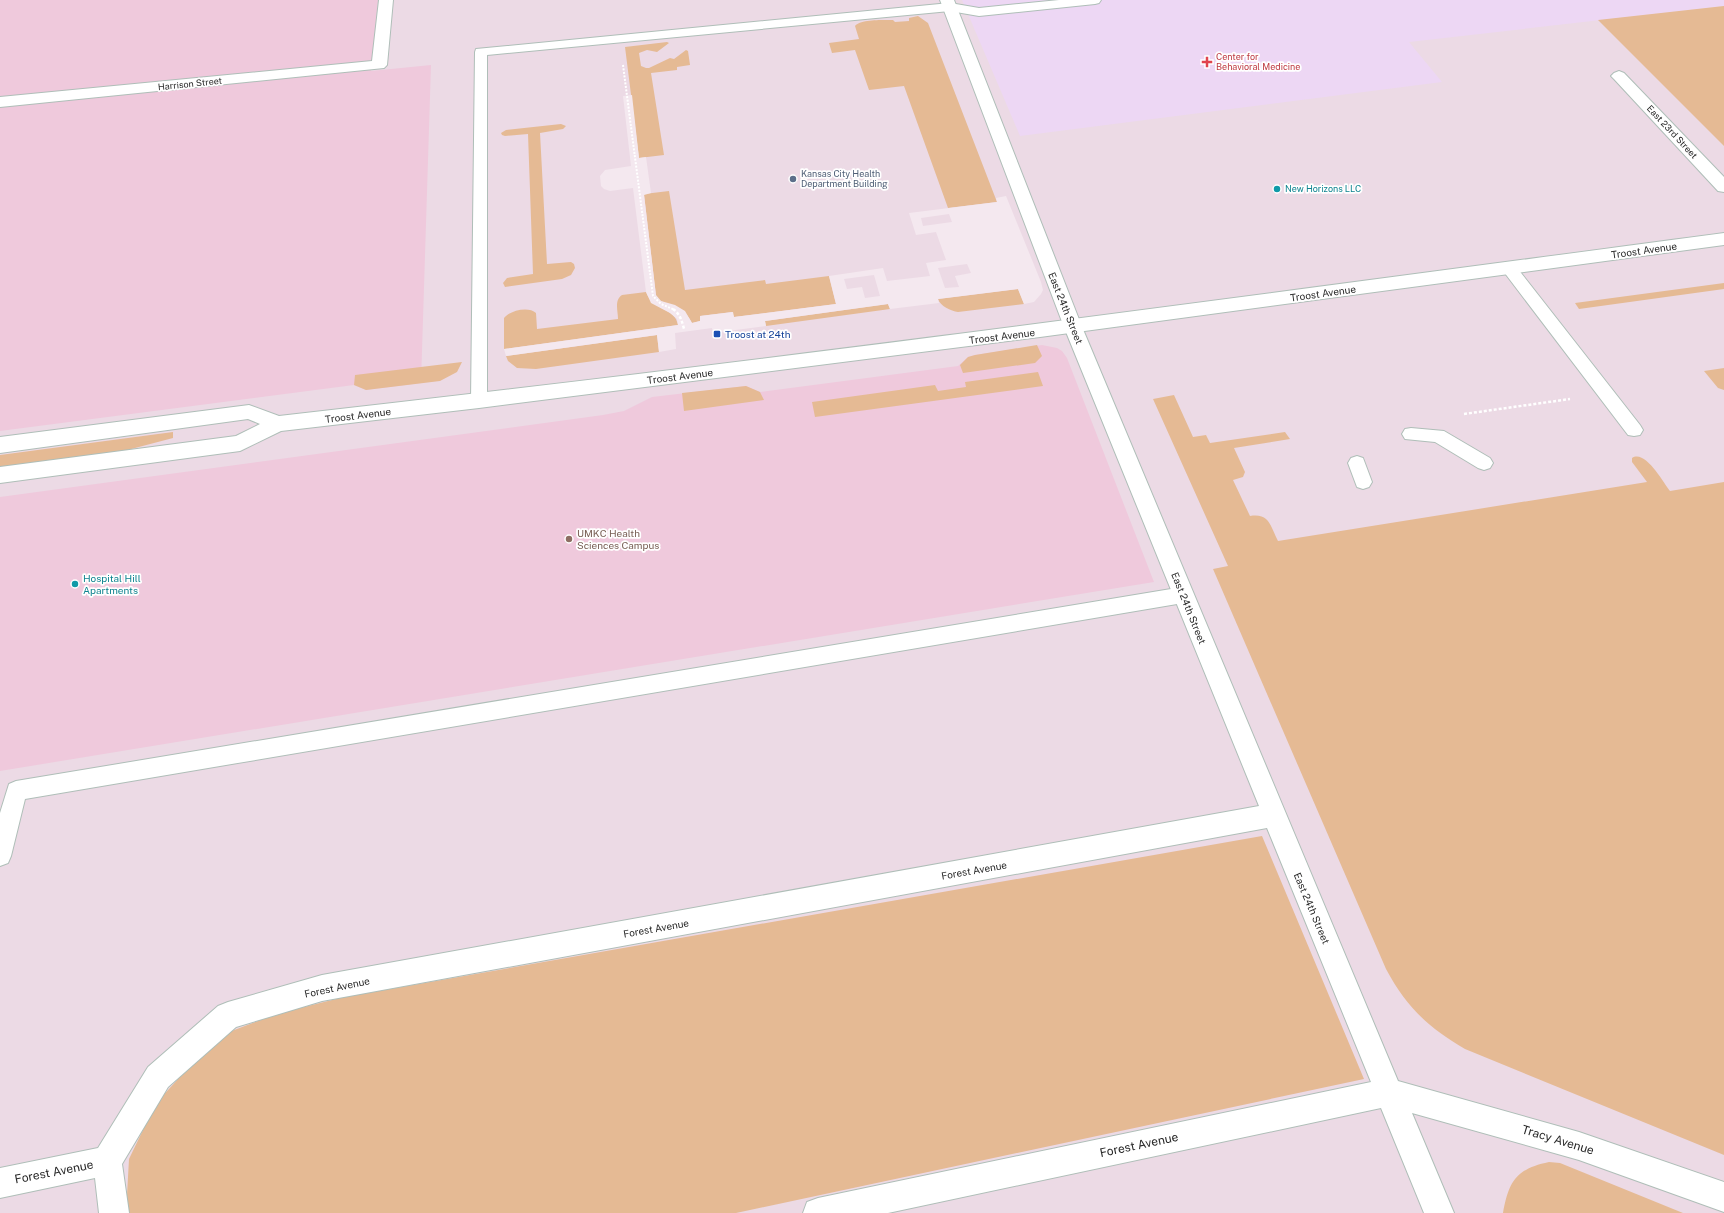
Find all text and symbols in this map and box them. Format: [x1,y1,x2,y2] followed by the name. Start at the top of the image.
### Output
[1216,51,1300,72] place label: Center for Behavioral Medicine
[1201,56,1213,68] marker: Center for Behavioral Medicine
[157,75,223,92] street label: Harrison Street
[1645,103,1700,161] street label: East 23rd Street
[801,168,888,189] place label: Kansas City Health Department Building
[788,174,798,184] marker: Kansas City Health Department Building
[1285,183,1361,194] place label: New Horizons LLC
[1272,184,1282,194] marker: New Horizons LLC
[1610,239,1678,261] street label: Troost Avenue
[1046,270,1086,346] street label: East 24th Street
[1289,282,1357,304] street label: Troost Avenue
[968,326,1036,346] street label: Troost Avenue
[725,328,791,340] place label: Troost at 24th
[712,329,722,339] marker: Troost at 24th
[646,366,714,386] street label: Troost Avenue
[324,405,392,425] street label: Troost Avenue
[577,527,659,551] place label: UMKC Health Sciences Campus
[564,534,574,544] marker: UMKC Health Sciences Campus
[1169,570,1209,646] street label: East 24th Street
[83,572,141,596] place label: Hospital Hill Apartments
[70,579,80,589] marker: Hospital Hill Apartments
[940,858,1008,882] street label: Forest Avenue
[1292,870,1332,946] street label: East 24th Street
[622,916,690,940] street label: Forest Avenue
[303,974,371,1000] street label: Forest Avenue
[1520,1122,1596,1158] street label: Tracy Avenue
[1099,1130,1180,1160] street label: Forest Avenue
[13,1157,95,1186] street label: Forest Avenue

